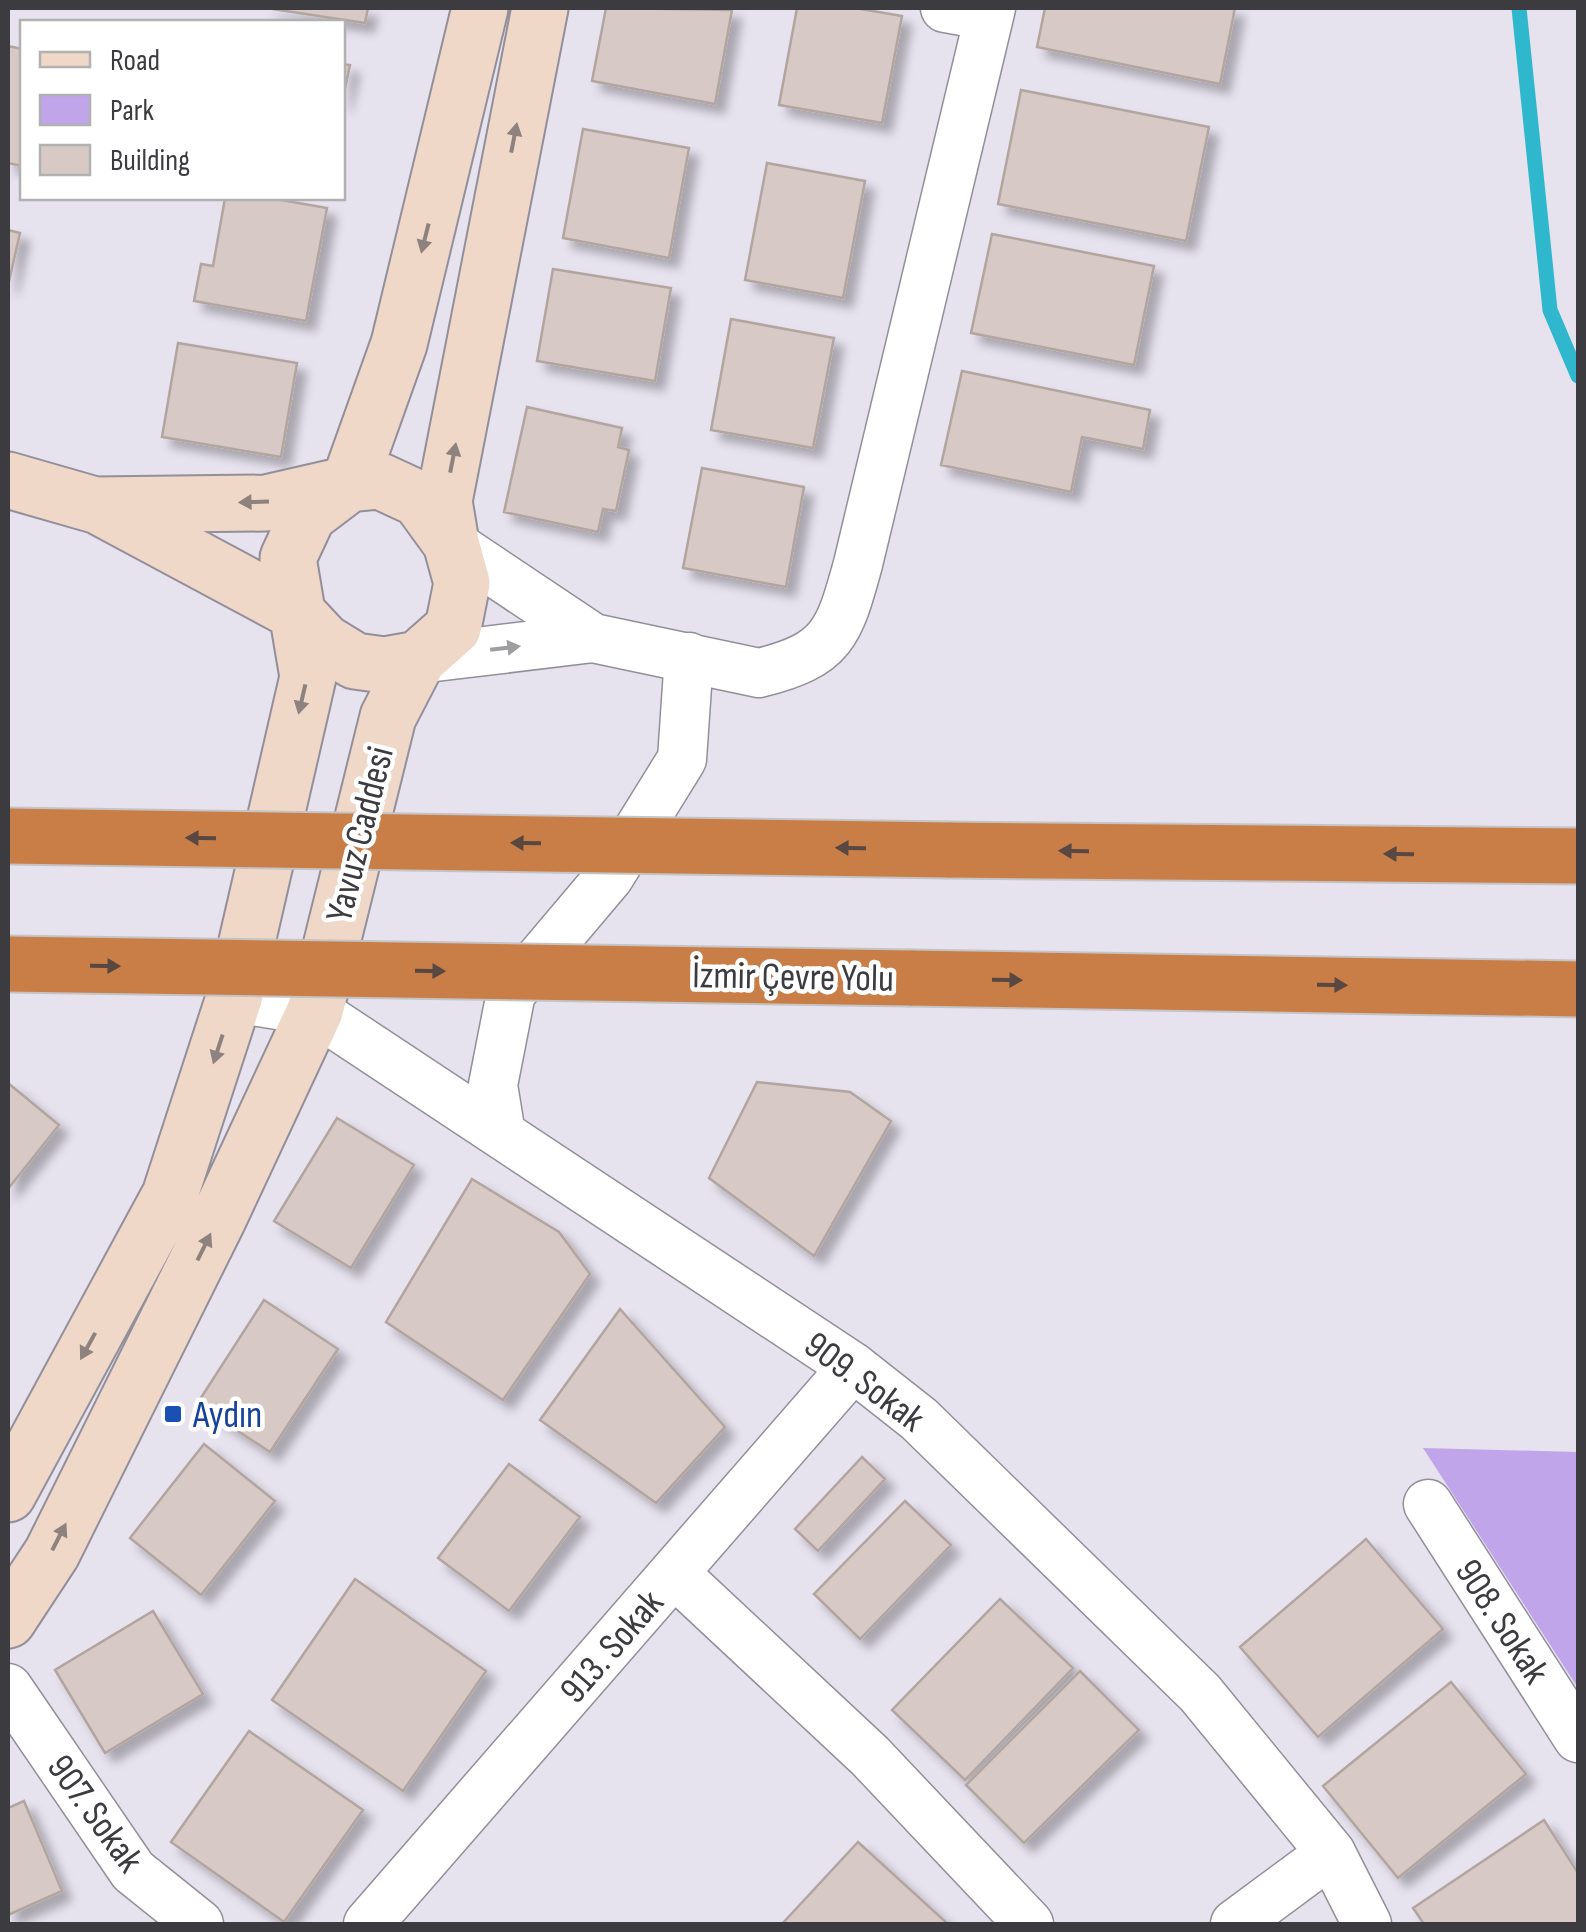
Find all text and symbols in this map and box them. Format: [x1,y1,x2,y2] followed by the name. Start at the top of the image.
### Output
[20,20,345,200] legend
[110,43,160,79] text: Road
[110,93,154,129] text: Park
[507,123,523,154] one-way arrow
[110,143,190,179] text: Building
[417,223,432,254] one-way arrow
[445,442,461,473] one-way arrow
[237,495,269,511] one-way arrow
[490,640,522,656] one-way arrow
[294,684,310,715] one-way arrow
[317,742,404,927] street label: Yavuz Caddesi
[184,830,216,846] one-way arrow
[509,835,541,851] one-way arrow
[834,840,866,856] one-way arrow
[1057,843,1089,859] one-way arrow
[1382,846,1414,862] one-way arrow
[692,953,894,1002] street label: İzmir Çevre Yolu
[89,958,121,974] one-way arrow
[414,963,446,979] one-way arrow
[992,972,1024,988] one-way arrow
[1317,977,1349,993] one-way arrow
[209,1034,224,1064] one-way arrow
[195,1232,212,1261] one-way arrow
[795,1323,933,1442] street label: 909. Sokak
[80,1331,97,1360] one-way arrow
[192,1393,262,1438] place label: Aydın
[162,1403,184,1425] marker: Aydın
[50,1523,67,1552] one-way arrow
[1445,1551,1559,1693] street label: 908. Sokak
[551,1581,674,1713] street label: 913. Sokak
[37,1746,153,1882] street label: 907. Sokak

